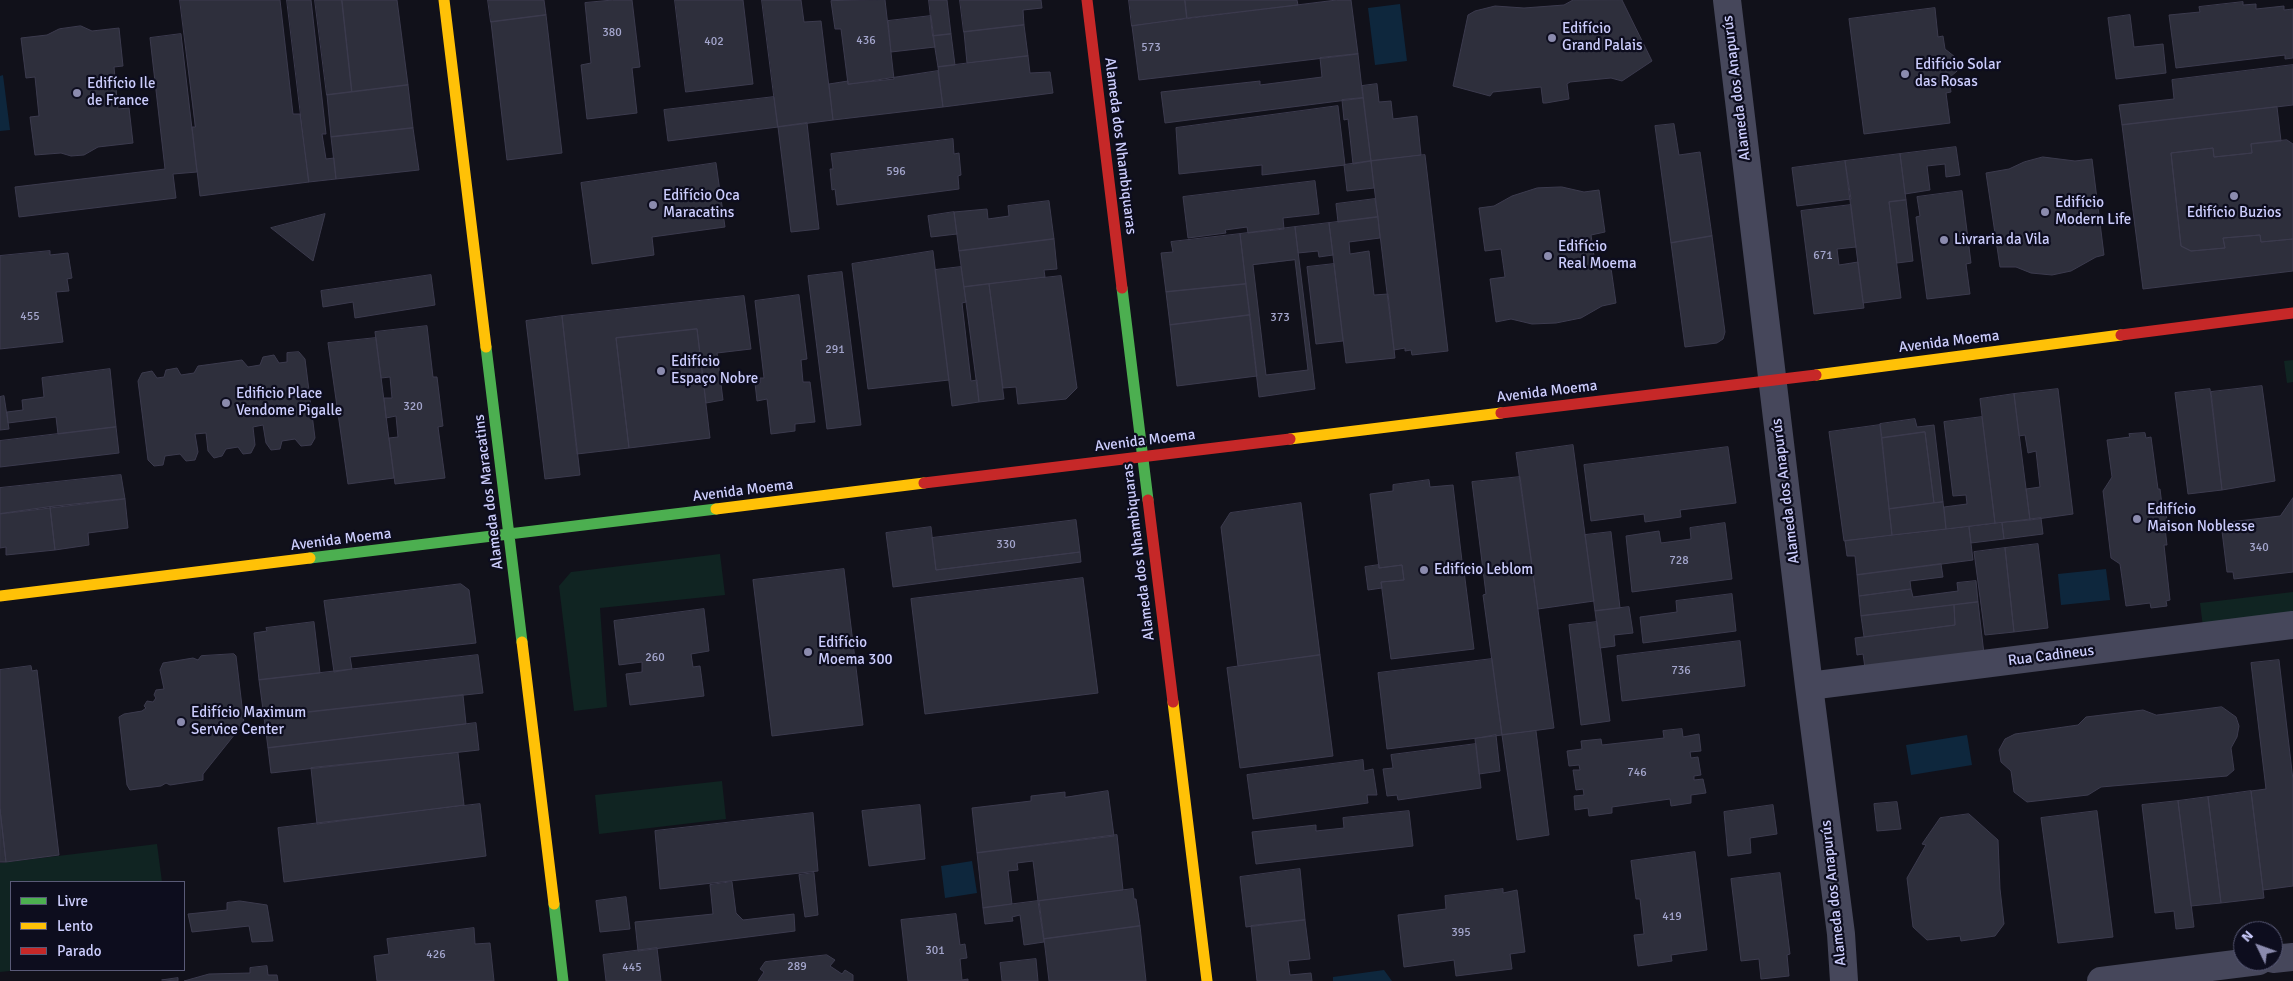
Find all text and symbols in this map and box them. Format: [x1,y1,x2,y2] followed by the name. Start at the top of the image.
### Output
[1719,14,1755,162] street label: Alameda dos Anapurús
[1562,20,1643,55] place label: Edifício Grand Palais
[602,26,622,40] house number: 380
[1546,32,1558,44] marker: Edifício Grand Palais
[856,34,876,48] house number: 436
[704,35,724,49] house number: 402
[1141,41,1161,55] house number: 573
[1100,56,1140,236] street label: Alameda dos Nhambiquaras
[1915,56,2001,91] place label: Edifício Solar das Rosas
[1899,68,1911,80] marker: Edifício Solar das Rosas
[87,75,155,110] place label: Edifício Ile de France
[71,87,83,99] marker: Edifício Ile de France
[886,165,906,179] house number: 596
[663,187,740,222] place label: Edifício Oca Maracatins
[2228,190,2240,202] marker: Edifício Buzios
[2055,194,2131,229] place label: Edifício Modern Life
[647,199,659,211] marker: Edifício Oca Maracatins
[2187,204,2281,222] place label: Edifício Buzios
[2039,206,2051,218] marker: Edifício Modern Life
[1954,231,2050,249] place label: Livraria da Vila
[1938,234,1950,246] marker: Livraria da Vila
[1558,238,1637,273] place label: Edifício Real Moema
[1813,249,1833,263] house number: 671
[1542,250,1554,262] marker: Edifício Real Moema
[20,310,40,324] house number: 455
[1270,311,1290,325] house number: 373
[1898,327,2000,357] street label: Avenida Moema
[825,343,845,357] house number: 291
[671,353,758,388] place label: Edifício Espaço Nobre
[655,365,667,377] marker: Edifício Espaço Nobre
[1496,377,1598,407] street label: Avenida Moema
[236,385,342,420] place label: Edificio Place Vendome Pigalle
[220,397,232,409] marker: Edificio Place Vendome Pigalle
[403,400,423,414] house number: 320
[471,413,507,571] street label: Alameda dos Maracatins
[1768,417,1804,565] street label: Alameda dos Anapurús
[1094,426,1196,456] street label: Avenida Moema
[1119,462,1159,642] street label: Alameda dos Nhambiquaras
[692,476,794,506] street label: Avenida Moema
[2147,501,2255,536] place label: Edifício Maison Noblesse
[2131,513,2143,525] marker: Edifício Maison Noblesse
[290,525,392,555] street label: Avenida Moema
[996,538,1016,552] house number: 330
[2249,541,2269,555] house number: 340
[1669,554,1689,568] house number: 728
[1434,561,1533,579] place label: Edifício Leblom
[1418,564,1430,576] marker: Edifício Leblom
[818,634,893,669] place label: Edifício Moema 300
[2007,642,2095,670] street label: Rua Cadineus
[802,646,814,658] marker: Edifício Moema 300
[645,651,665,665] house number: 260
[1671,664,1691,678] house number: 736
[191,704,306,739] place label: Edifício Maximum Service Center
[175,716,187,728] marker: Edifício Maximum Service Center
[1627,766,1647,780] house number: 746
[1817,819,1851,967] street label: Alameda dos Anapurús
[10,881,185,971] legend
[57,892,88,910] text: Livre
[1662,910,1682,924] house number: 419
[57,917,93,935] text: Lento
[2233,921,2283,971] north arrow
[1451,926,1471,940] house number: 395
[2238,927,2257,946] text: N
[57,942,102,960] text: Parado
[925,944,945,958] house number: 301
[426,948,446,962] house number: 426
[787,960,807,974] house number: 289
[622,961,642,975] house number: 445

